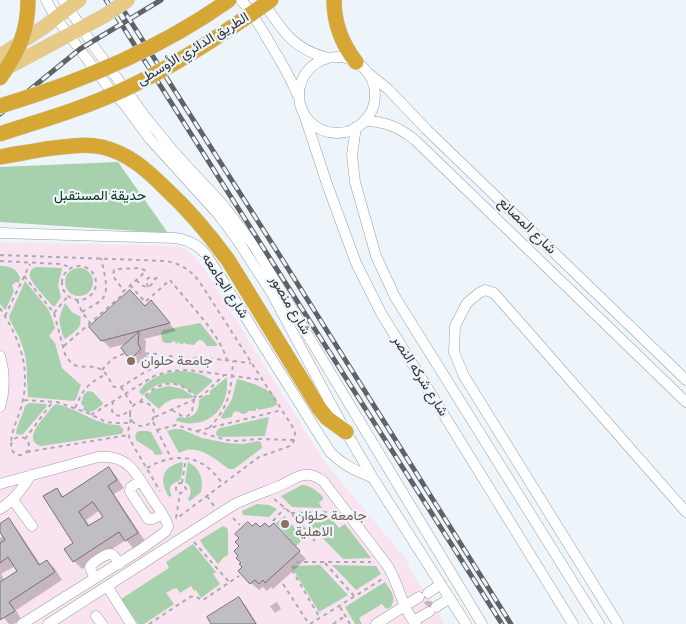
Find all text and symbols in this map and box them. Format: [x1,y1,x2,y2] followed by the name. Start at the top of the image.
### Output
[134,9,252,89] street label: الطريق الدائري الأوسطى
[54,188,146,204] park label: حديقة المستقبل
[494,194,560,258] street label: شارع المصانع
[198,250,252,322] street label: شارع الجامعه
[266,272,314,338] street label: شارع منصور
[388,332,452,420] street label: شارع شركه النصر
[141,353,213,369] place label: جامعة حلوان
[125,355,137,367] marker: جامعة حلوان
[295,508,367,540] place label: جامعة حلوان الاهلية
[279,518,291,530] marker: جامعة حلوان الاهلية

